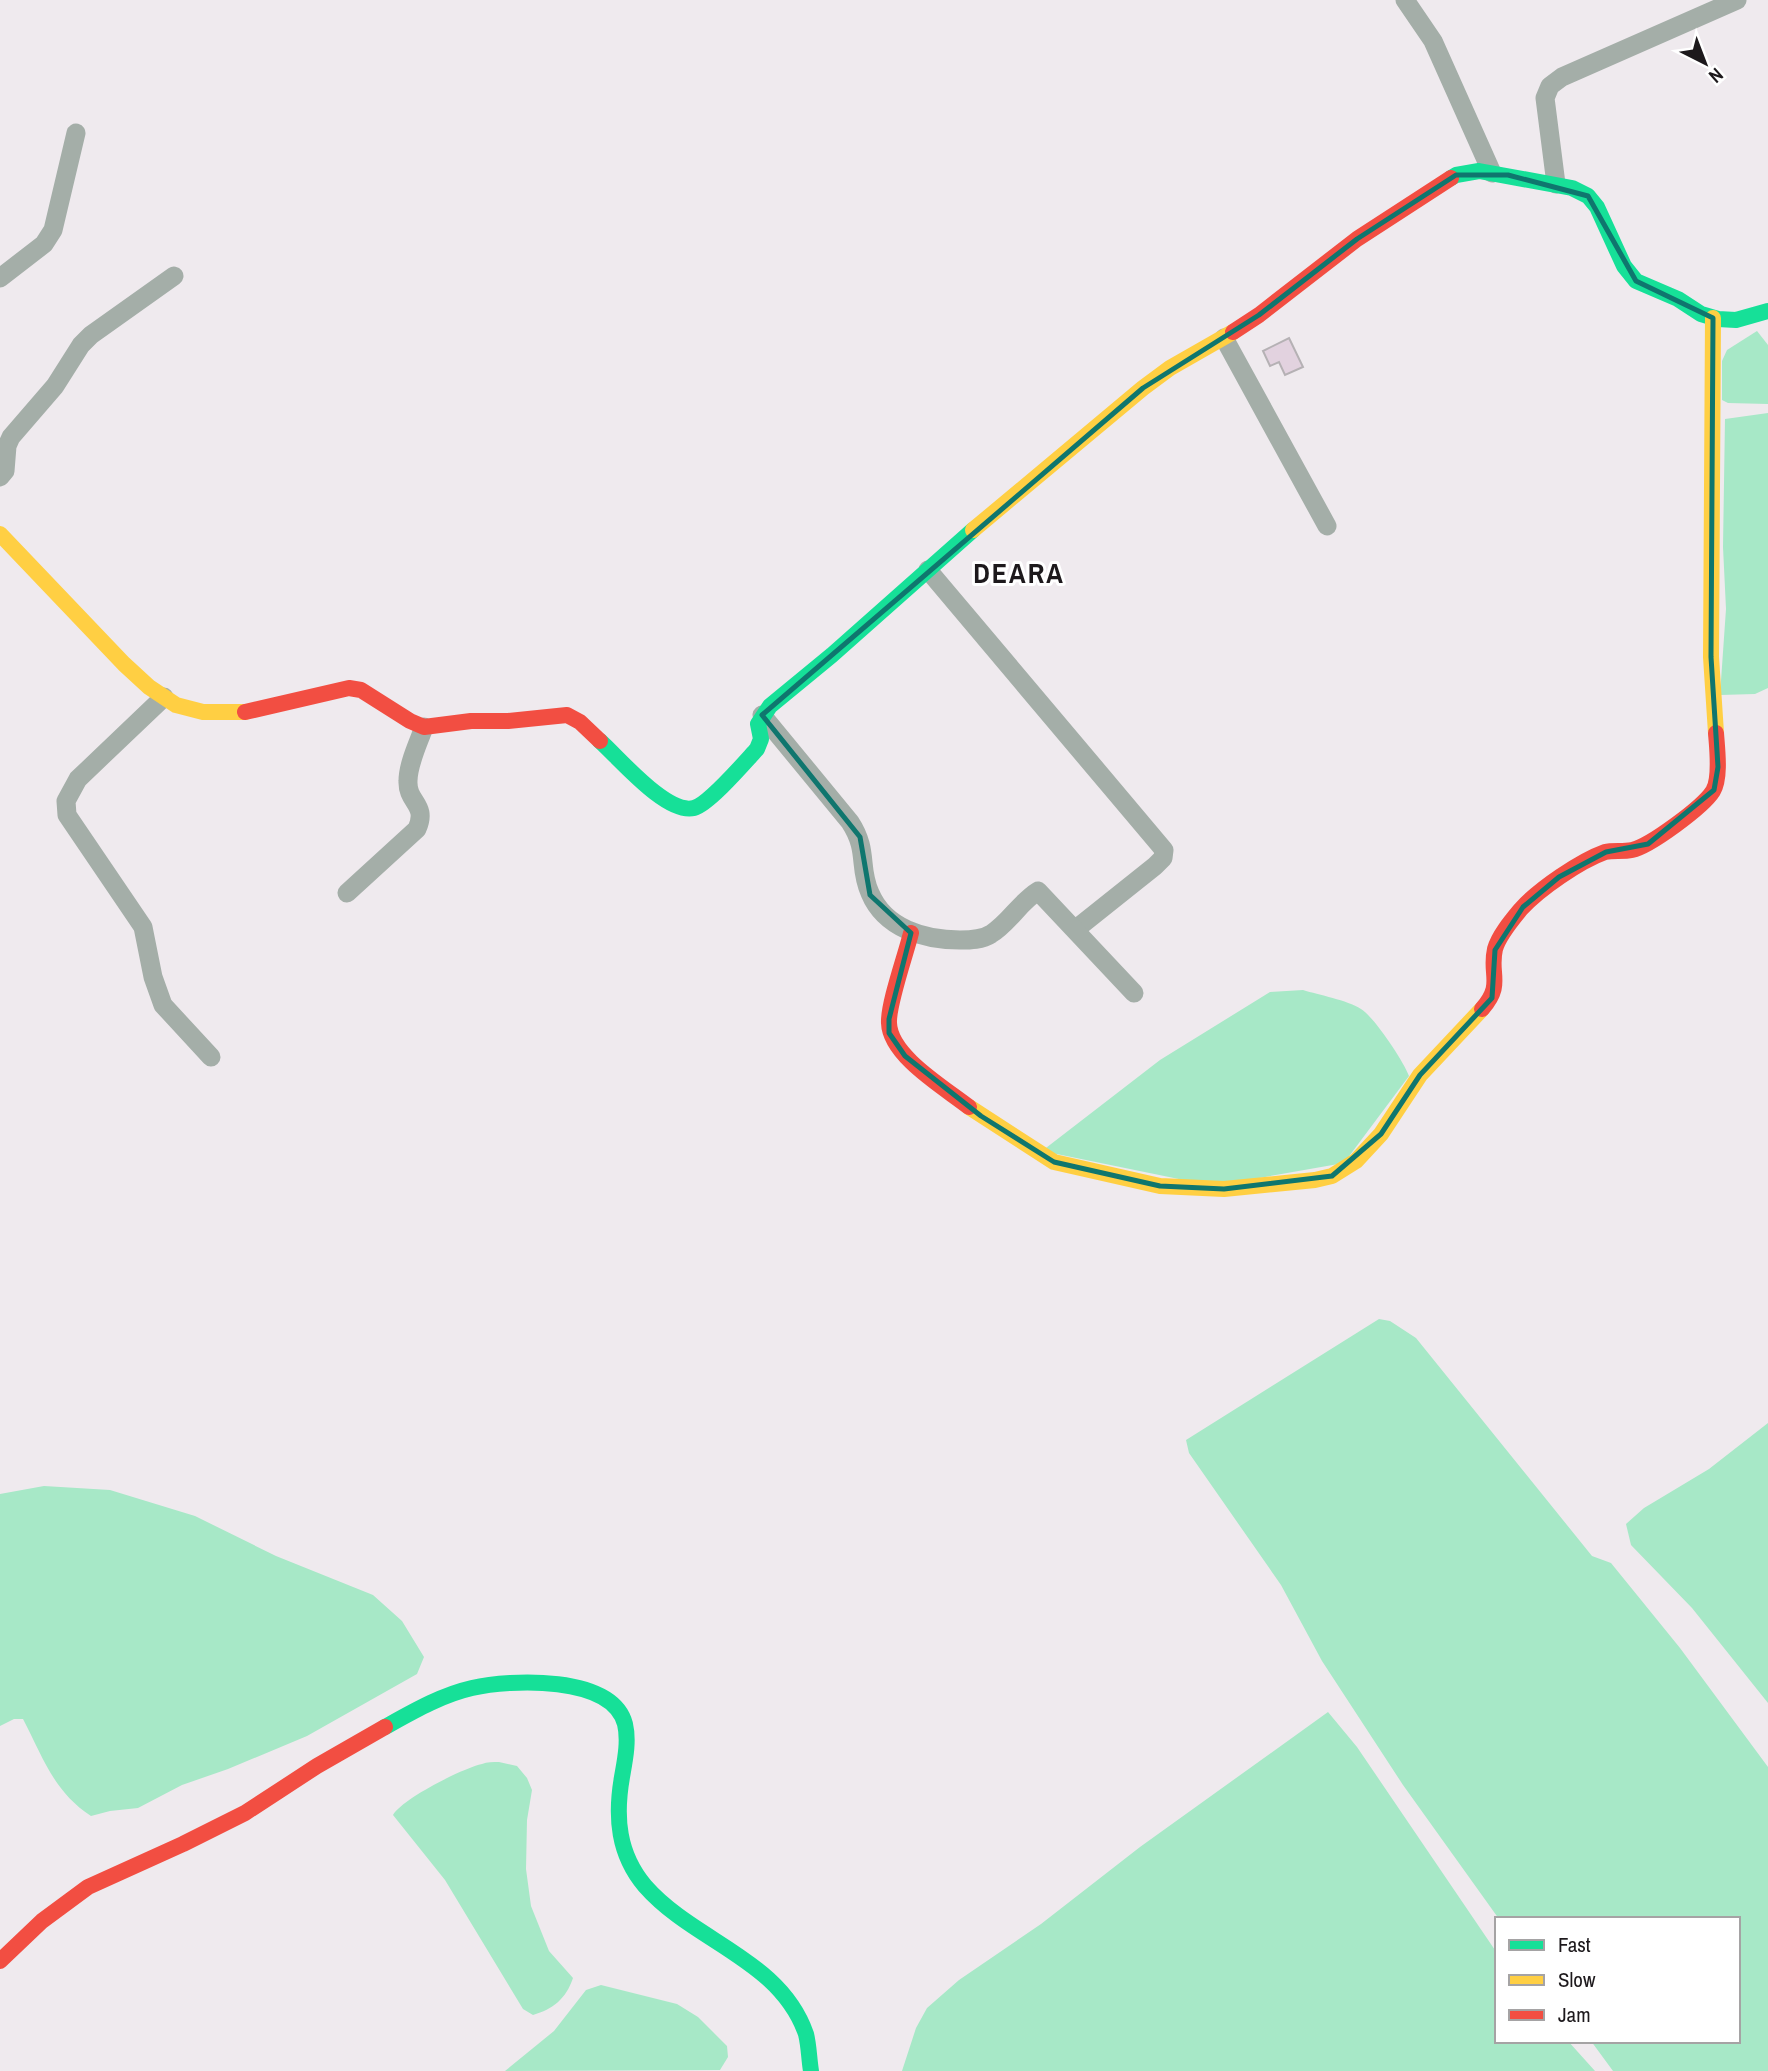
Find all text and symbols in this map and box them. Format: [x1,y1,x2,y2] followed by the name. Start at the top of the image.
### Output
[1670,28,1740,98] north arrow
[1703,62,1729,89] text: N
[973,554,1065,592] district label: DEARA
[1495,1917,1740,2043] legend
[1558,1930,1591,1959] text: Fast
[1558,1965,1596,1994] text: Slow
[1558,2000,1591,2029] text: Jam

